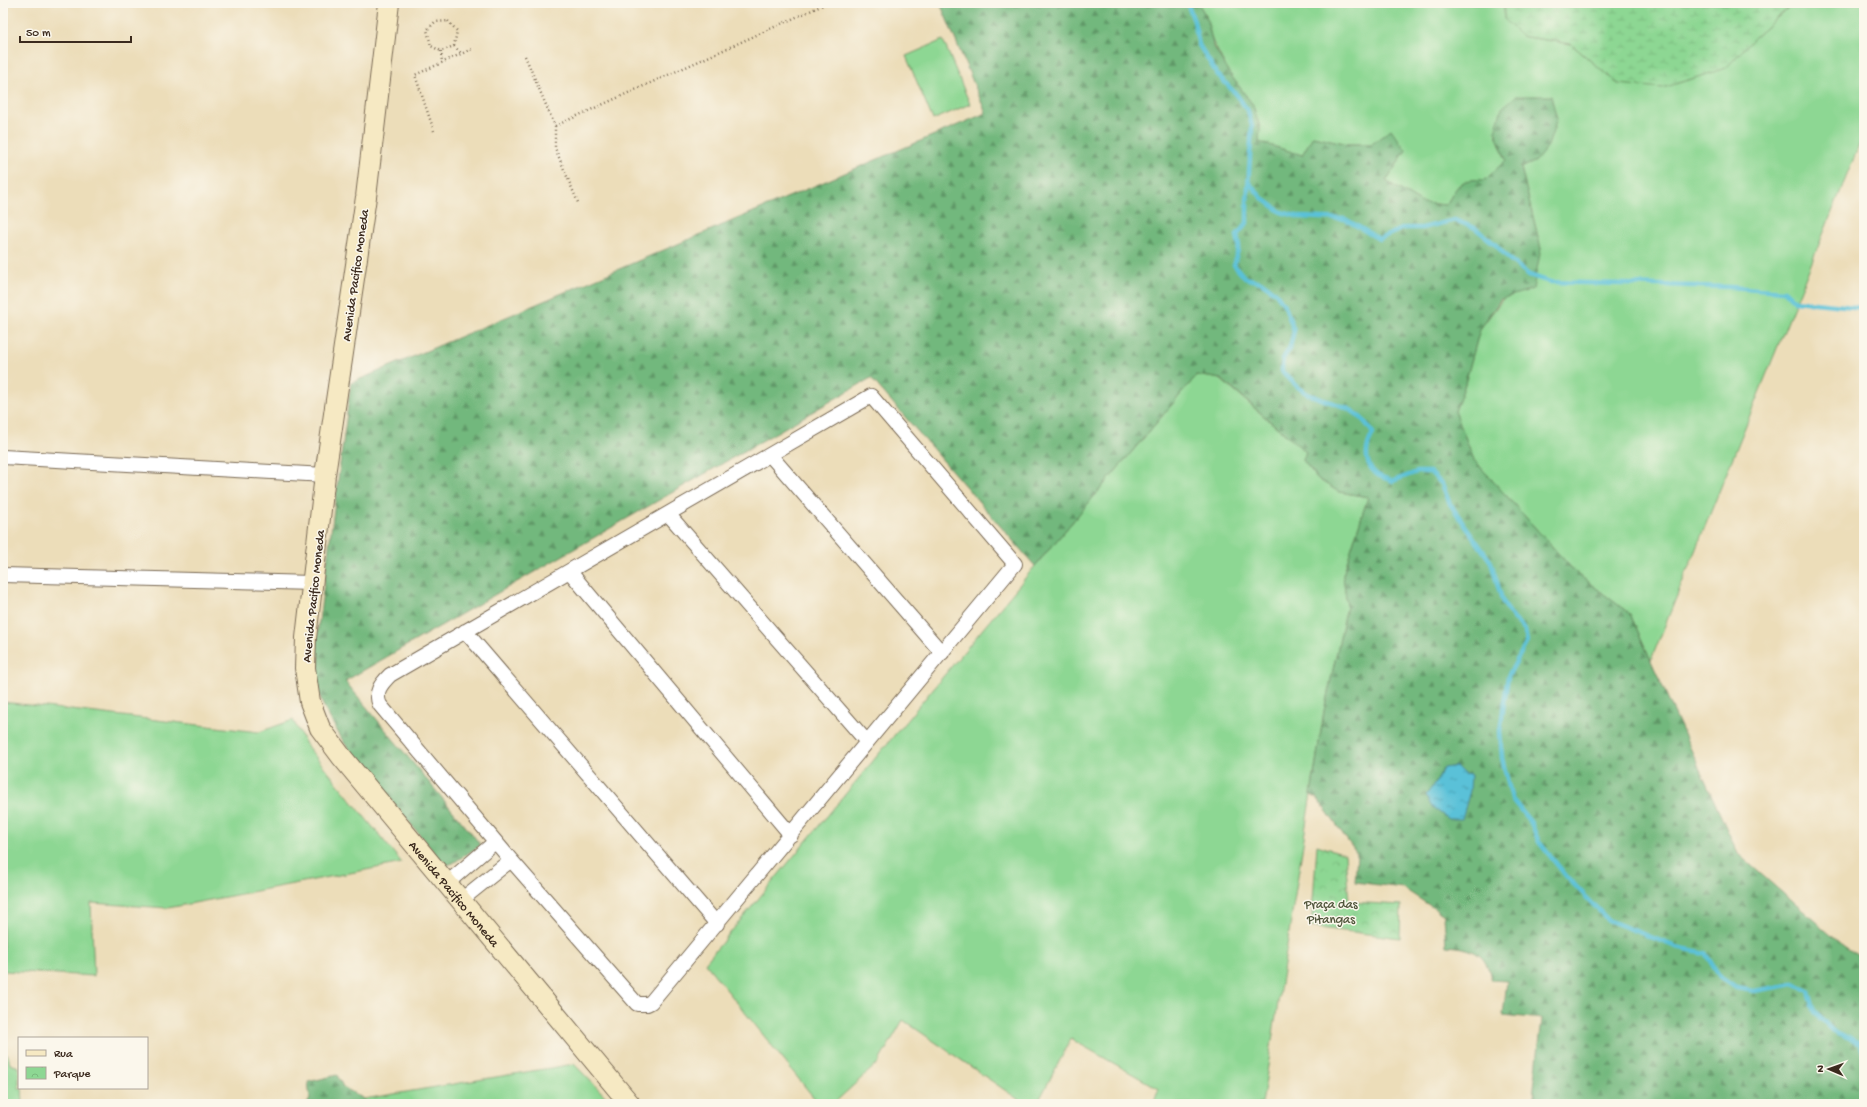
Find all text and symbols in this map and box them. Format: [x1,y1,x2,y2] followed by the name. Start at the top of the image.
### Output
[20,18,131,44] scale bar
[26,27,51,41] text: 50 m
[340,208,373,342] street label: Avenida Pacifico Moneda
[300,528,329,663] street label: Avenida Pacifico Moneda
[405,839,502,951] street label: Avenida Pacifico Moneda
[1303,898,1359,928] park label: Praça das Pitangas
[18,1037,148,1089] legend
[54,1048,73,1062] text: Rua
[1809,1049,1849,1089] north arrow
[1815,1065,1827,1073] text: N
[53,1068,91,1082] text: Parque

